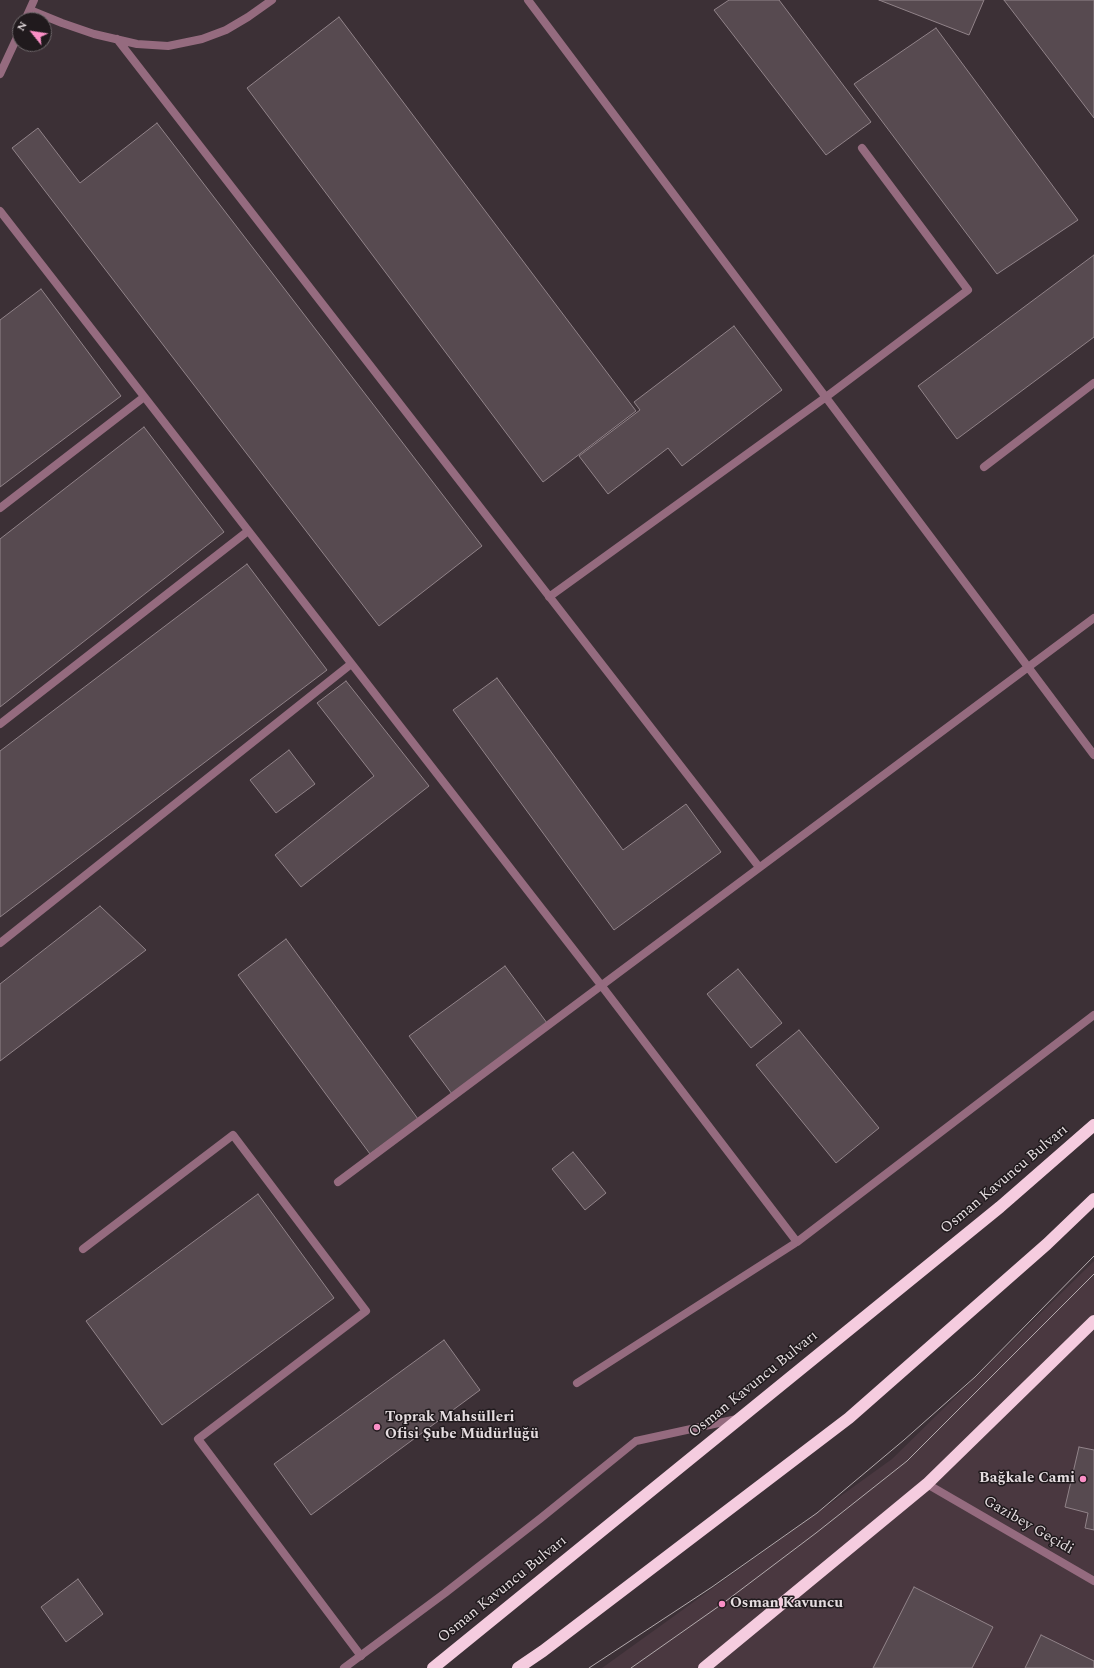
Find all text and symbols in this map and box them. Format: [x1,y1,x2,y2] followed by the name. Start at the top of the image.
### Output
[12,12,52,52] north arrow
[12,18,32,34] text: N
[938,1121,1072,1239] street label: Osman Kavuncu Bulvarı
[686,1327,822,1443] street label: Osman Kavuncu Bulvarı
[385,1409,539,1444] place label: Toprak Mahsülleri Ofisi Şube Müdürlüğü
[372,1422,382,1432] marker: Toprak Mahsülleri Ofisi Şube Müdürlüğü
[979,1470,1075,1488] place label: Bağkale Cami
[1078,1474,1088,1484] marker: Bağkale Cami
[980,1493,1076,1559] street label: Gazibey Geçidi
[435,1532,571,1648] street label: Osman Kavuncu Bulvarı
[730,1595,843,1613] place label: Osman Kavuncu
[717,1599,727,1609] marker: Osman Kavuncu

